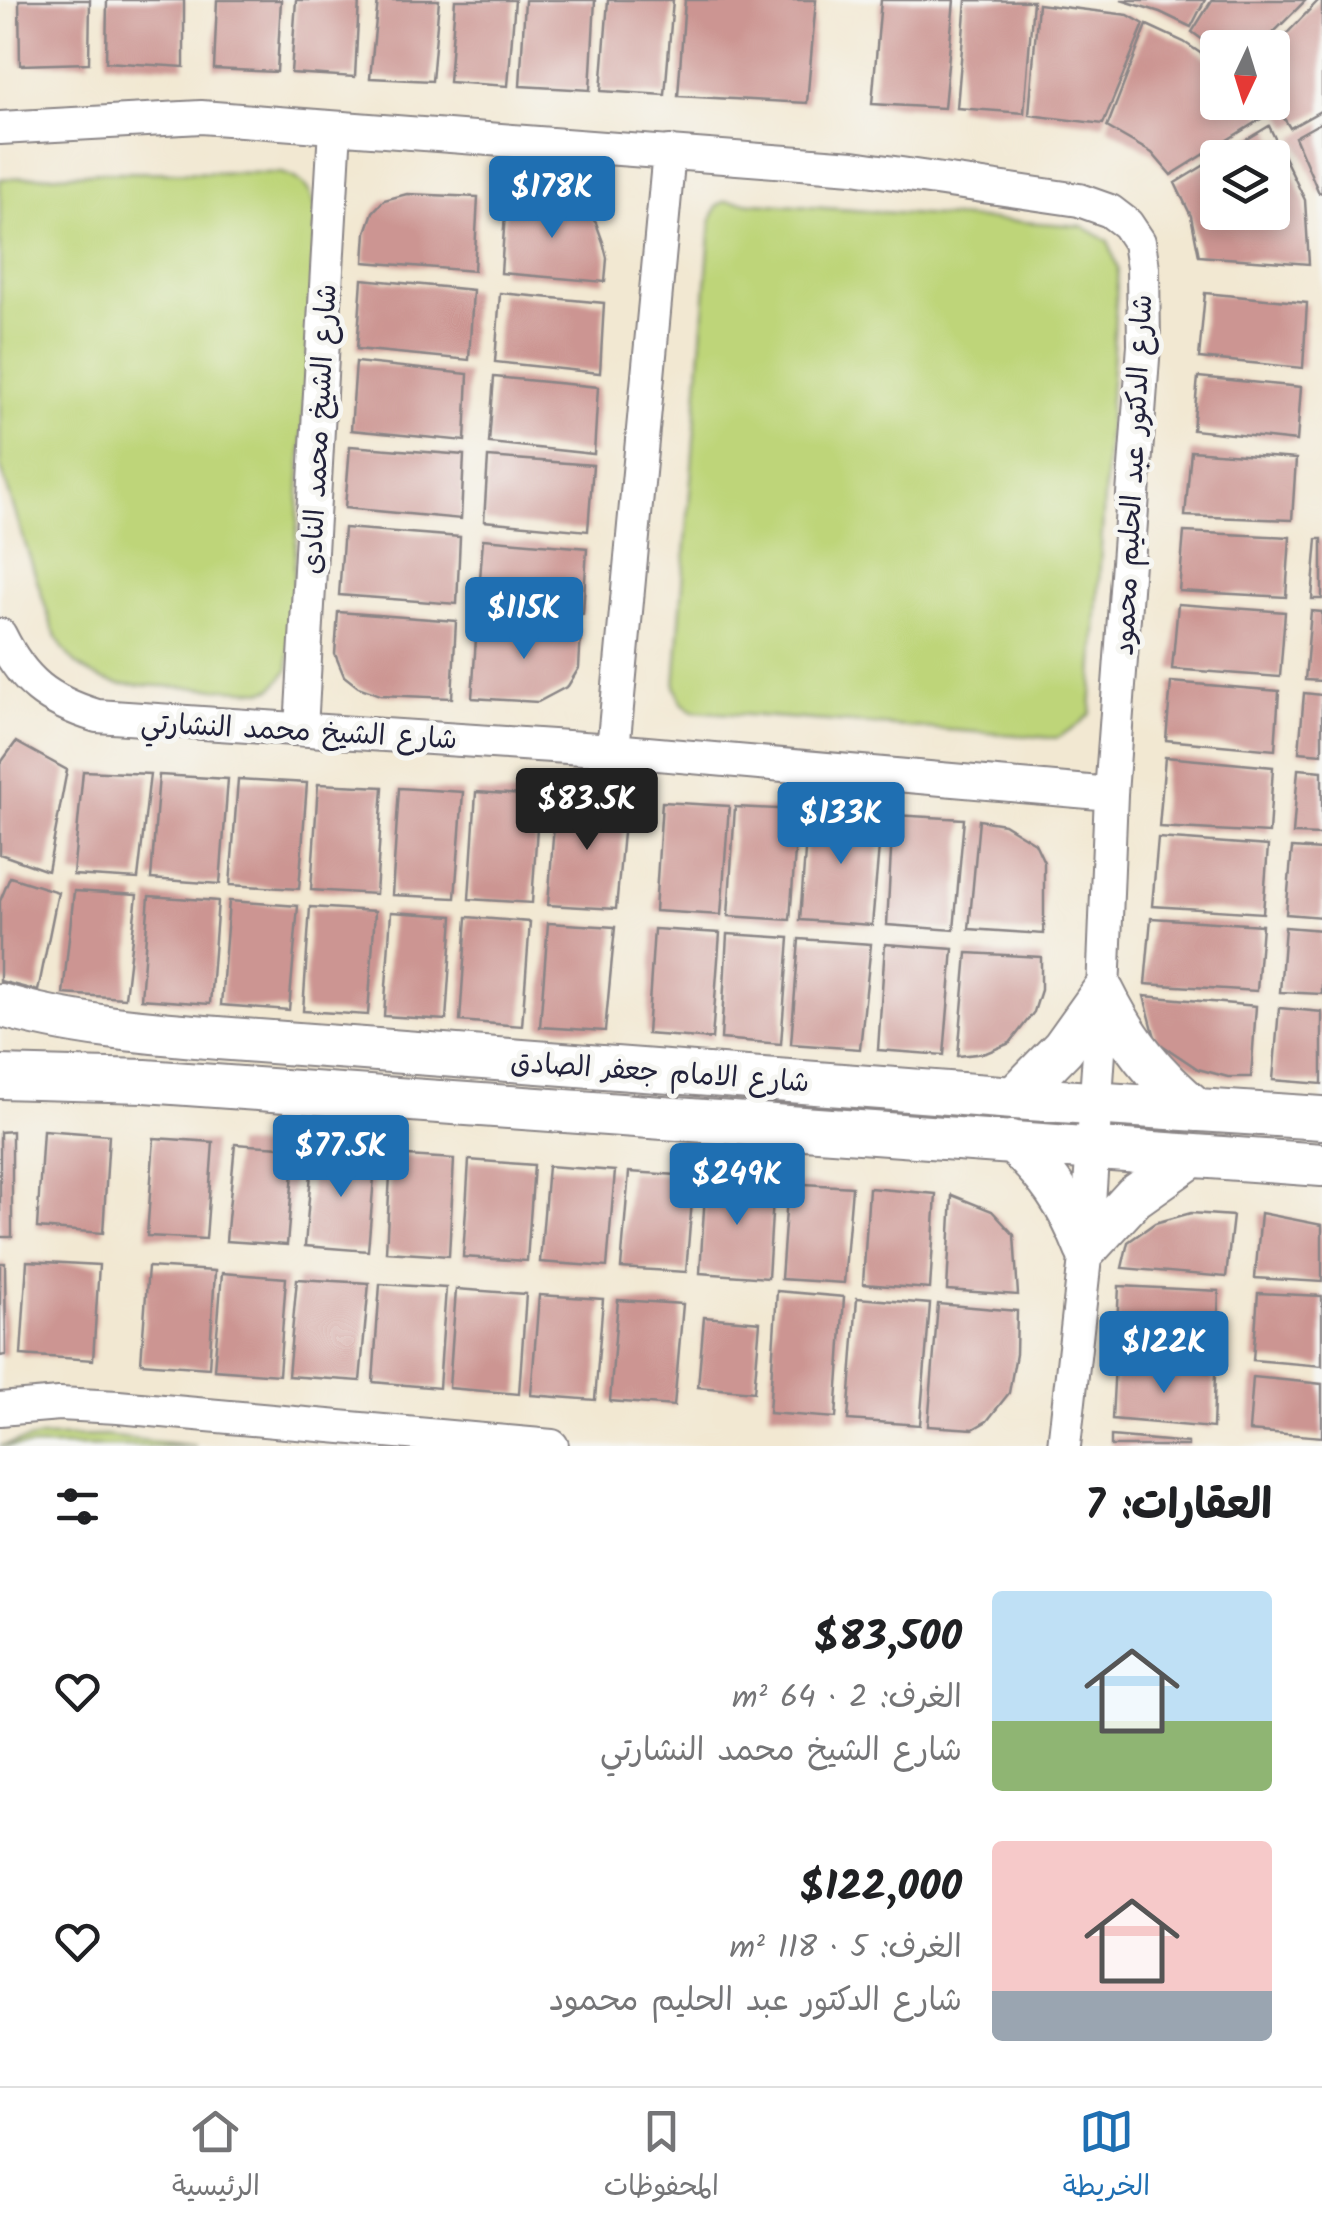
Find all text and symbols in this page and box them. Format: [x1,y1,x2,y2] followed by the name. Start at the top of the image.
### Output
[1200,30,1290,120] north arrow
[1200,30,1290,230] map controls
[1200,140,1290,230] button: layers
[482,156,622,241] pin: $178K
[511,163,593,214] text: $178K
[290,283,351,575] street label: شارع الشيخ محمد النادى
[1103,293,1166,657] street label: شارع الدكتور عبد الحليم محمود
[454,577,594,662] pin: $115K
[487,584,561,635] text: $115K
[140,702,458,763] street label: شارع الشيخ محمد النشارتي
[506,768,668,853] pin: $83.5K
[538,775,636,826] text: $83.5K
[771,782,911,867] pin: $133K
[800,789,882,840] text: $133K
[509,1041,811,1106] street label: شارع الامام جعفر الصادق
[260,1115,422,1200] pin: $77.5K
[295,1122,387,1173] text: $77.5K
[667,1143,807,1228] pin: $249K
[692,1150,782,1201] text: $249K
[1094,1311,1234,1396] pin: $122K
[1121,1318,1207,1369] text: $122K
[1085,1473,1272,1540] text: العقارات: 7
[50,1479,105,1534] icon: filters
[814,1605,962,1672] text: $83,500
[1072,1631,1192,1751] icon: home
[50,1664,105,1719] icon: heart
[732,1673,962,1724] text: الغرف: 2 · 64 m²
[600,1726,962,1777] text: شارع الشيخ محمد النشارتي
[800,1855,962,1922] text: $122,000
[1072,1881,1192,2001] icon: home
[50,1914,105,1969] icon: heart
[730,1923,962,1974] text: الغرف: 5 · 118 m²
[549,1976,962,2027] text: شارع الدكتور عبد الحليم محمود
[172,2104,260,2210] tab: الرئيسية
[604,2104,719,2210] tab: المحفوظات
[1063,2104,1150,2210] tab: الخريطة

